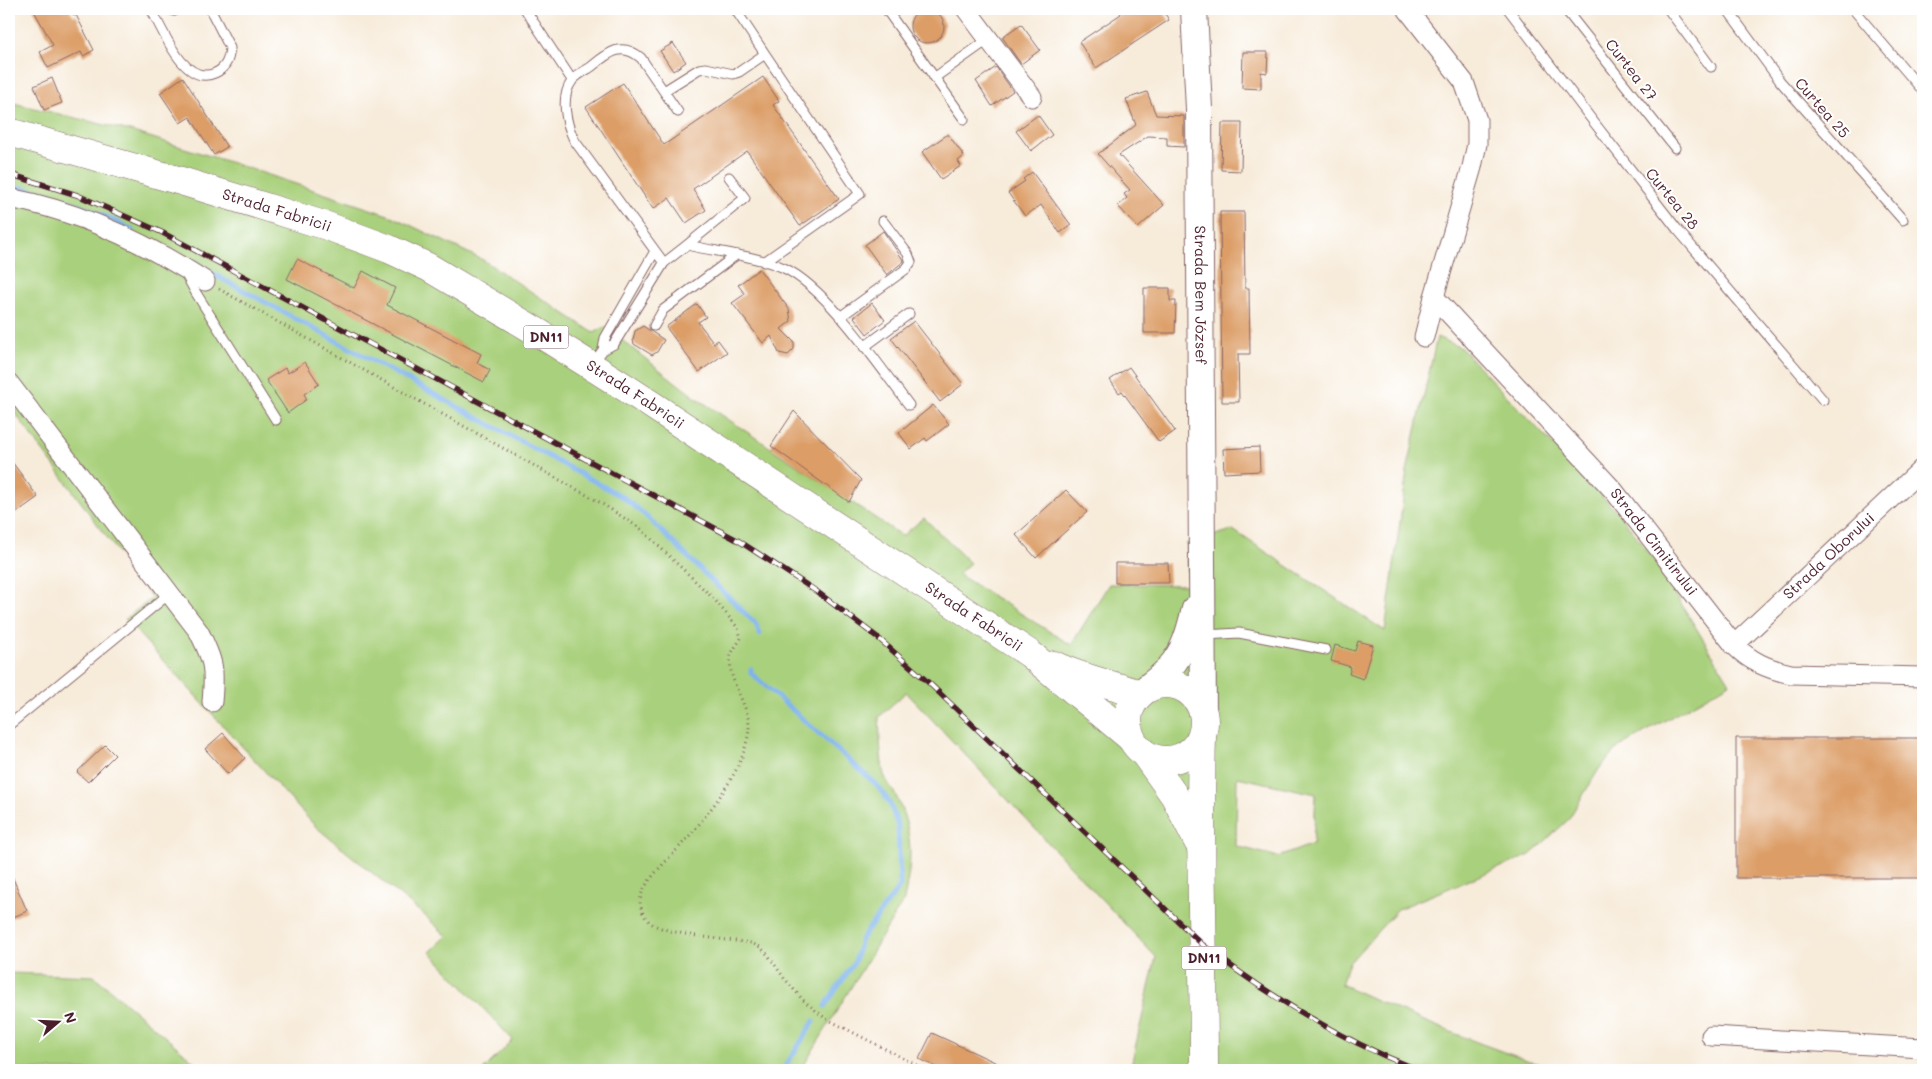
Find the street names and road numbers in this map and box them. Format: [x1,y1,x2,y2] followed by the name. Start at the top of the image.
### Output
[1601,34,1662,104] street label: Curtea 27
[1791,73,1854,142] street label: Curtea 25
[1642,163,1704,233] street label: Curtea 28
[220,183,335,236] street label: Strada Fabricii
[1191,225,1212,366] street label: Strada Bem József
[524,326,568,348] road number: DN11
[583,354,689,433] street label: Strada Fabricii
[1606,484,1703,599] street label: Strada Cimitirului
[1778,508,1878,603] street label: Strada Oborului
[921,577,1027,656] street label: Strada Fabricii
[1182,946,1226,970] road number: DN11

